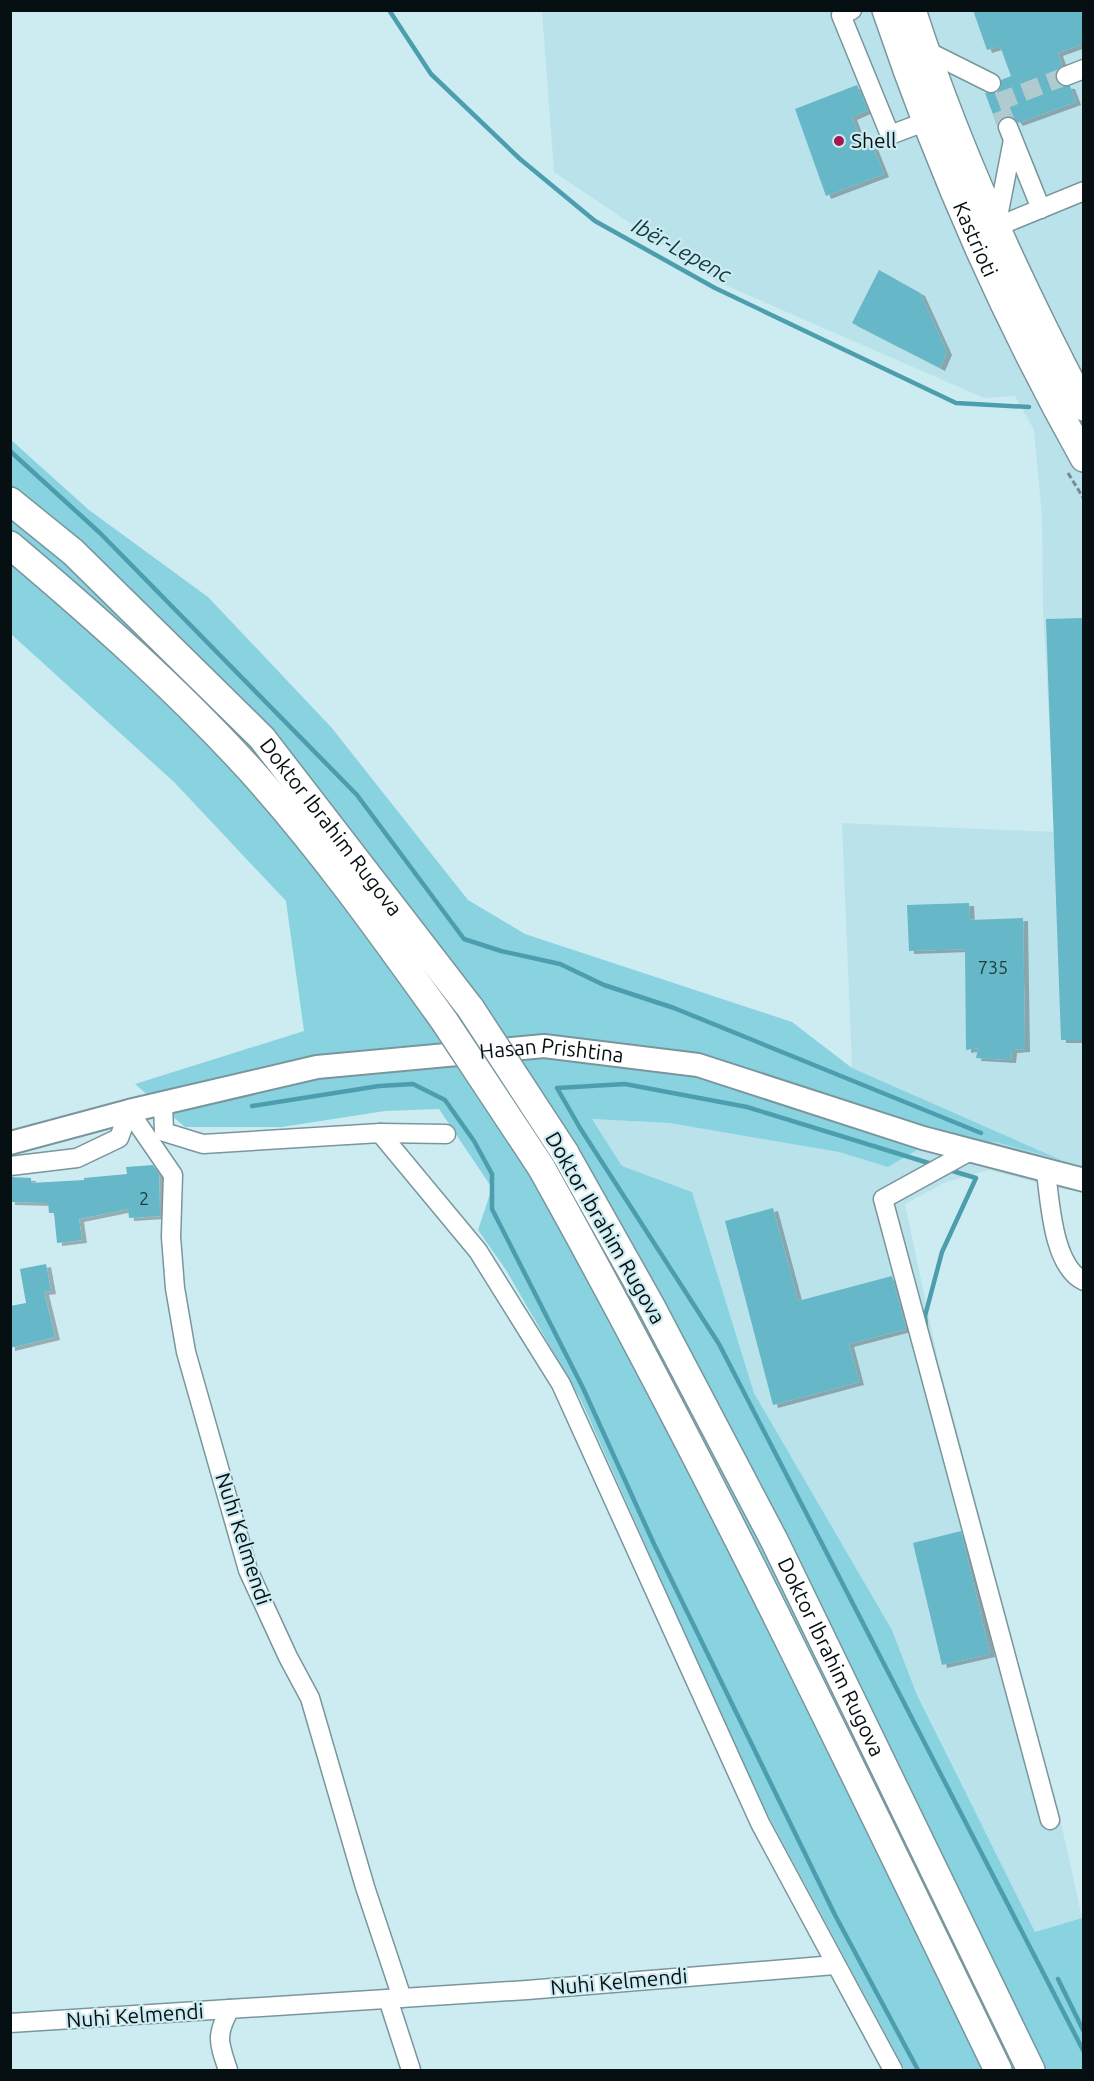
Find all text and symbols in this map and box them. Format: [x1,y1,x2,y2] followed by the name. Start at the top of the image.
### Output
[851,128,897,152] place label: Shell
[832,134,846,148] marker: Shell
[949,198,1003,280] street label: Kastrioti
[628,212,737,287] water label: Ibër-Lepenc
[256,733,408,920] street label: Doktor Ibrahim Rugova
[978,957,1008,977] house number: 735
[478,1033,625,1067] street label: Hasan Prishtina
[541,1127,671,1328] street label: Doktor Ibrahim Rugova
[139,1188,149,1208] house number: 2
[211,1470,277,1608] street label: Nuhi Kelmendi
[773,1553,890,1760] street label: Doktor Ibrahim Rugova
[549,1963,688,1999] street label: Nuhi Kelmendi
[65,1998,204,2032] street label: Nuhi Kelmendi

